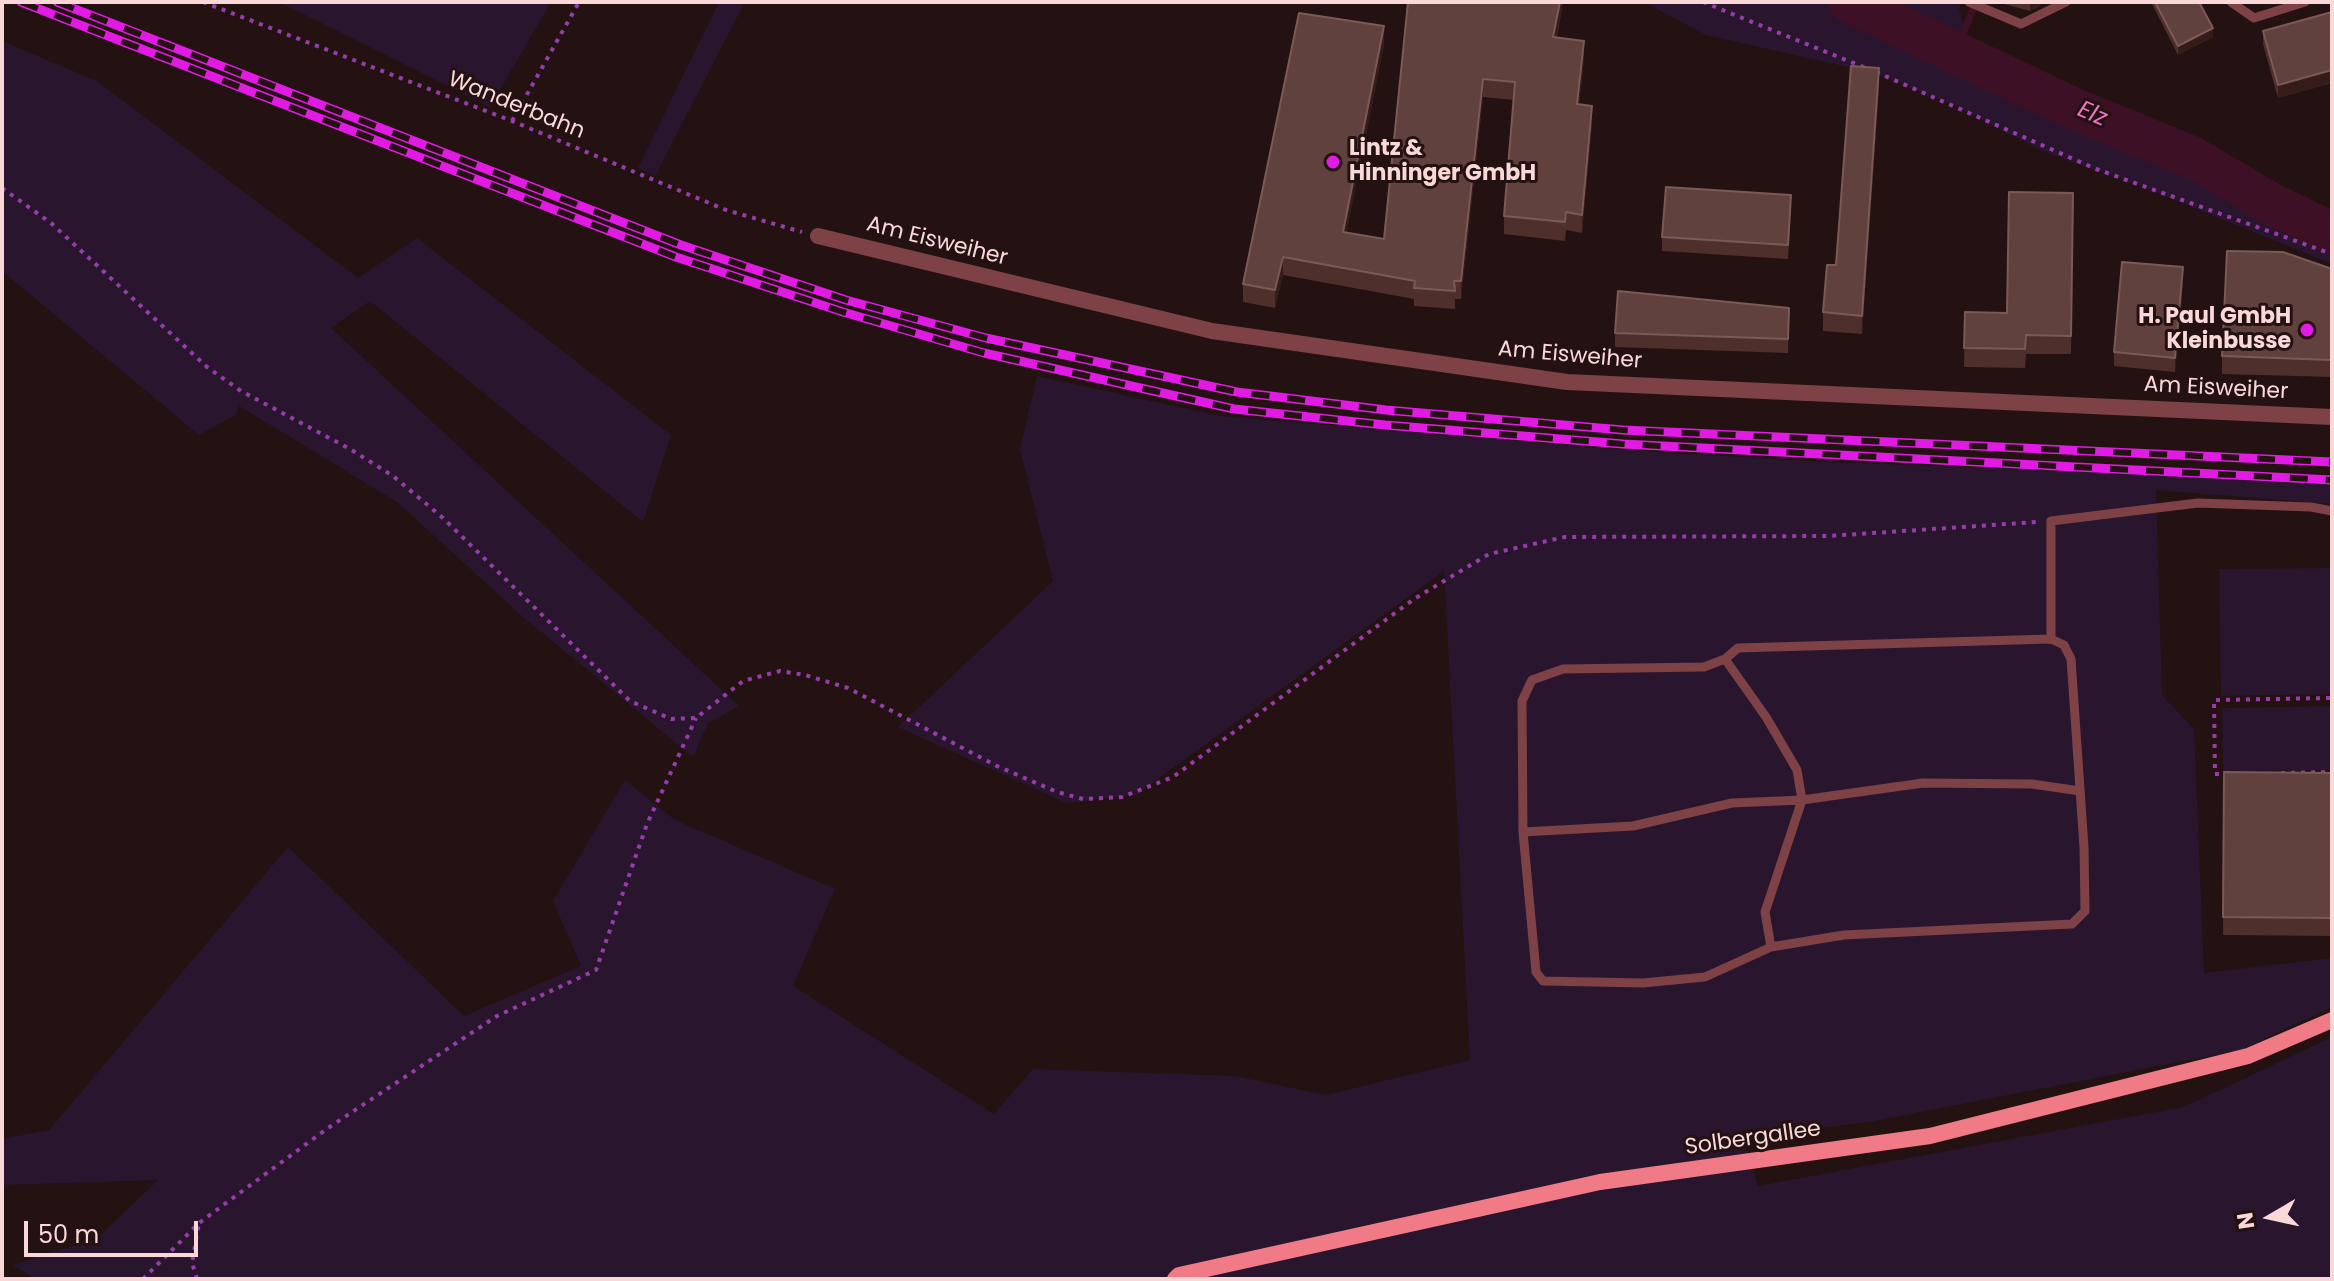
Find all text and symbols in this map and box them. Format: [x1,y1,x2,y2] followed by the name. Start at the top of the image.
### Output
[444,67,588,145] street label: Wanderbahn
[2073,96,2111,134] water label: Elz
[1349,136,1536,188] place label: Lintz & Hinninger GmbH
[1324,153,1342,171] marker: Lintz & Hinninger GmbH
[864,212,1010,272] street label: Am Eisweiher
[2138,304,2291,356] place label: H. Paul GmbH Kleinbusse
[2298,321,2316,339] marker: H. Paul GmbH Kleinbusse
[1497,337,1643,375] street label: Am Eisweiher
[2143,372,2289,406] street label: Am Eisweiher
[1683,1116,1823,1162] street label: Solbergallee
[2230,1177,2310,1257] north arrow
[28,1205,202,1255] scale bar
[2229,1210,2262,1231] text: N
[38,1218,99,1251] text: 50 m

